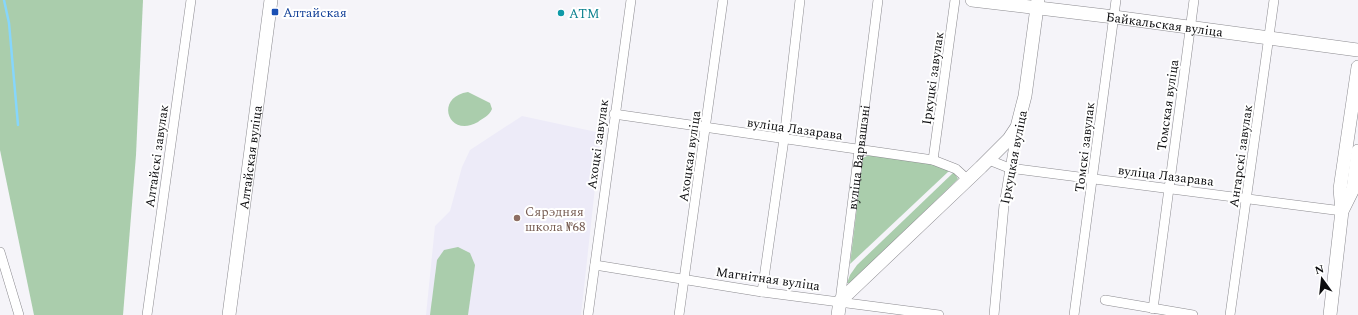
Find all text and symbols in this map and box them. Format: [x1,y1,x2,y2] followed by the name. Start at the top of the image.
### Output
[283,3,347,23] place label: Алтайская
[569,4,600,24] place label: АТМ
[270,7,280,17] marker: Алтайская
[1105,7,1225,43] street label: Байкальская вуліца
[556,8,566,18] marker: АТМ
[917,30,949,126] street label: Іркуцкі завулак
[1152,58,1184,152] street label: Томская вуліца
[582,98,614,190] street label: Ахоцкі завулак
[1070,101,1100,193] street label: Томскі завулак
[140,103,174,209] street label: Алтайскі завулак
[1224,103,1258,209] street label: Ангарскі завулак
[234,104,268,211] street label: Алтайская вуліца
[843,104,876,211] street label: вуліца Варвашэні
[995,108,1033,206] street label: Іркуцкая вуліца
[674,109,706,203] street label: Ахоцкая вуліца
[746,112,845,146] street label: вуліца Лазарава
[1117,160,1216,192] street label: вуліца Лазарава
[525,202,586,237] place label: Сярэдняя школа №68
[512,213,522,223] marker: Сярэдняя школа №68
[1302,259,1342,299] north arrow
[1313,260,1326,279] text: N
[714,262,822,296] street label: Магнітная вуліца

